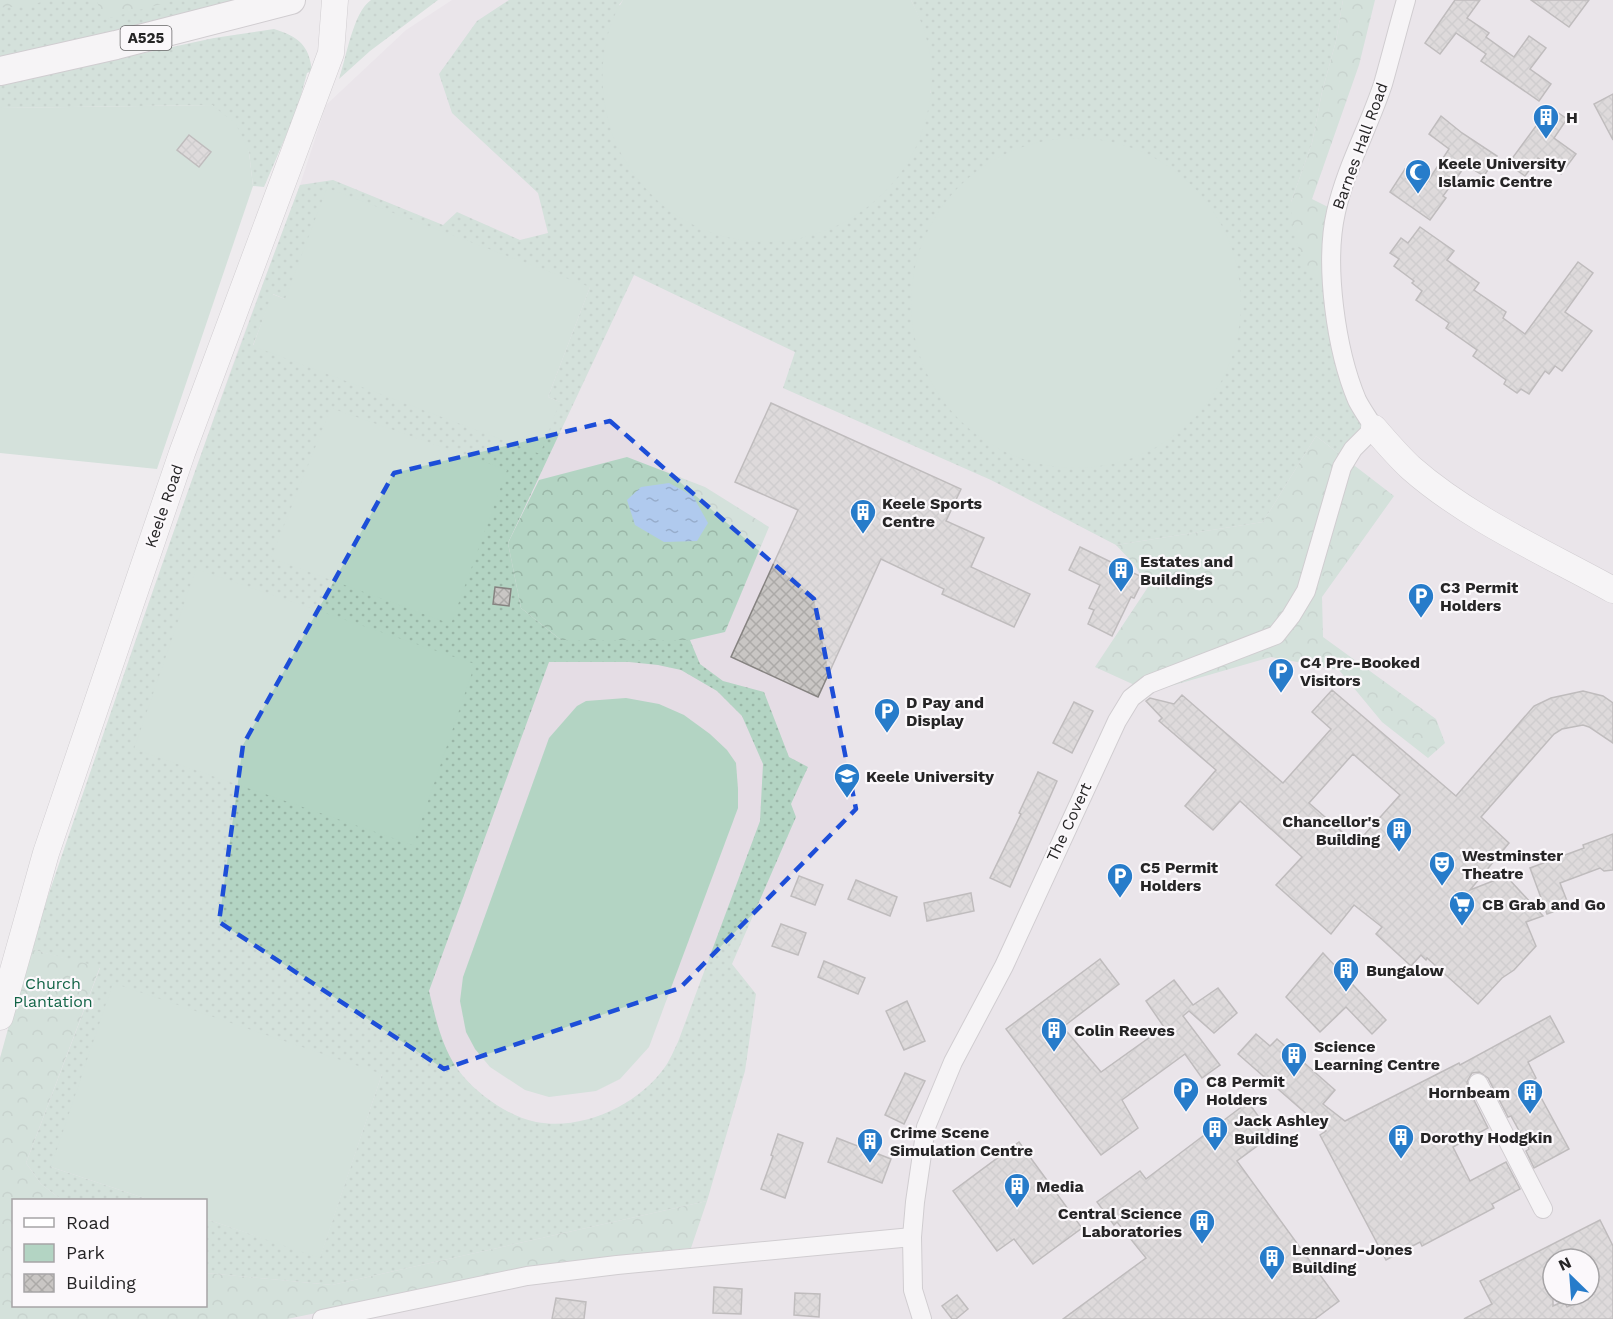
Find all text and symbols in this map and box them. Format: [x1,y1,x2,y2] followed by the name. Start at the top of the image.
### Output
[120,26,172,50] road number: A525
[1328,80,1392,212] street label: Barnes Hall Road
[1531,102,1561,140] building icon: H
[1566,108,1578,127] place label: H
[1438,154,1567,191] place label: Keele University Islamic Centre
[1403,157,1433,195] mosque icon: Keele University Islamic Centre
[141,462,187,550] street label: Keele Road
[882,494,983,531] place label: Keele Sports Centre
[848,497,878,535] building icon: Keele Sports Centre
[1140,552,1233,589] place label: Estates and Buildings
[1106,555,1136,593] building icon: Estates and Buildings
[1440,578,1518,615] place label: C3 Permit Holders
[1406,581,1436,619] parking icon: C3 Permit Holders
[1300,653,1420,690] place label: C4 Pre-Booked Visitors
[1266,656,1296,694] parking icon: C4 Pre-Booked Visitors
[906,693,984,730] place label: D Pay and Display
[872,696,902,734] parking icon: D Pay and Display
[832,761,862,799] school or university icon: Keele University
[866,767,995,786] place label: Keele University
[1042,779,1096,864] street label: The Covert
[1282,812,1380,849] place label: Chancellor's Building
[1384,815,1414,853] building icon: Chancellor's Building
[1462,846,1563,883] place label: Westminster Theatre
[1427,849,1457,887] theatre icon: Westminster Theatre
[1140,858,1218,895] place label: C5 Permit Holders
[1105,861,1135,899] parking icon: C5 Permit Holders
[1447,889,1477,927] supermarket icon: CB Grab and Go
[1482,895,1606,914] place label: CB Grab and Go
[1331,955,1361,993] building icon: Bungalow
[1366,961,1445,980] place label: Bungalow
[13,974,93,1011] park label: Church Plantation
[1039,1015,1069,1053] building icon: Colin Reeves
[1074,1021,1175,1040] place label: Colin Reeves
[1314,1037,1440,1074] place label: Science Learning Centre
[1279,1040,1309,1078] building icon: Science Learning Centre
[1206,1072,1285,1109] place label: C8 Permit Holders
[1171,1075,1201,1113] parking icon: C8 Permit Holders
[1515,1077,1545,1115] building icon: Hornbeam
[1428,1083,1510,1102] place label: Hornbeam
[1234,1111,1329,1148] place label: Jack Ashley Building
[1200,1114,1230,1152] building icon: Jack Ashley Building
[1386,1122,1416,1160] building icon: Dorothy Hodgkin
[890,1123,1033,1160] place label: Crime Scene Simulation Centre
[855,1126,885,1164] building icon: Crime Scene Simulation Centre
[1420,1128,1552,1147] place label: Dorothy Hodgkin
[1002,1171,1032,1209] building icon: Media
[1036,1177,1084,1196] place label: Media
[12,1199,207,1307] legend
[1058,1204,1182,1241] place label: Central Science Laboratories
[1187,1207,1217,1245] building icon: Central Science Laboratories
[66,1212,110,1233] text: Road
[1292,1240,1413,1277] place label: Lennard-Jones Building
[66,1242,105,1263] text: Park
[1257,1243,1287,1281] building icon: Lennard-Jones Building
[1541,1247,1601,1307] north arrow
[1555,1253,1574,1275] text: N
[66,1272,136,1293] text: Building

